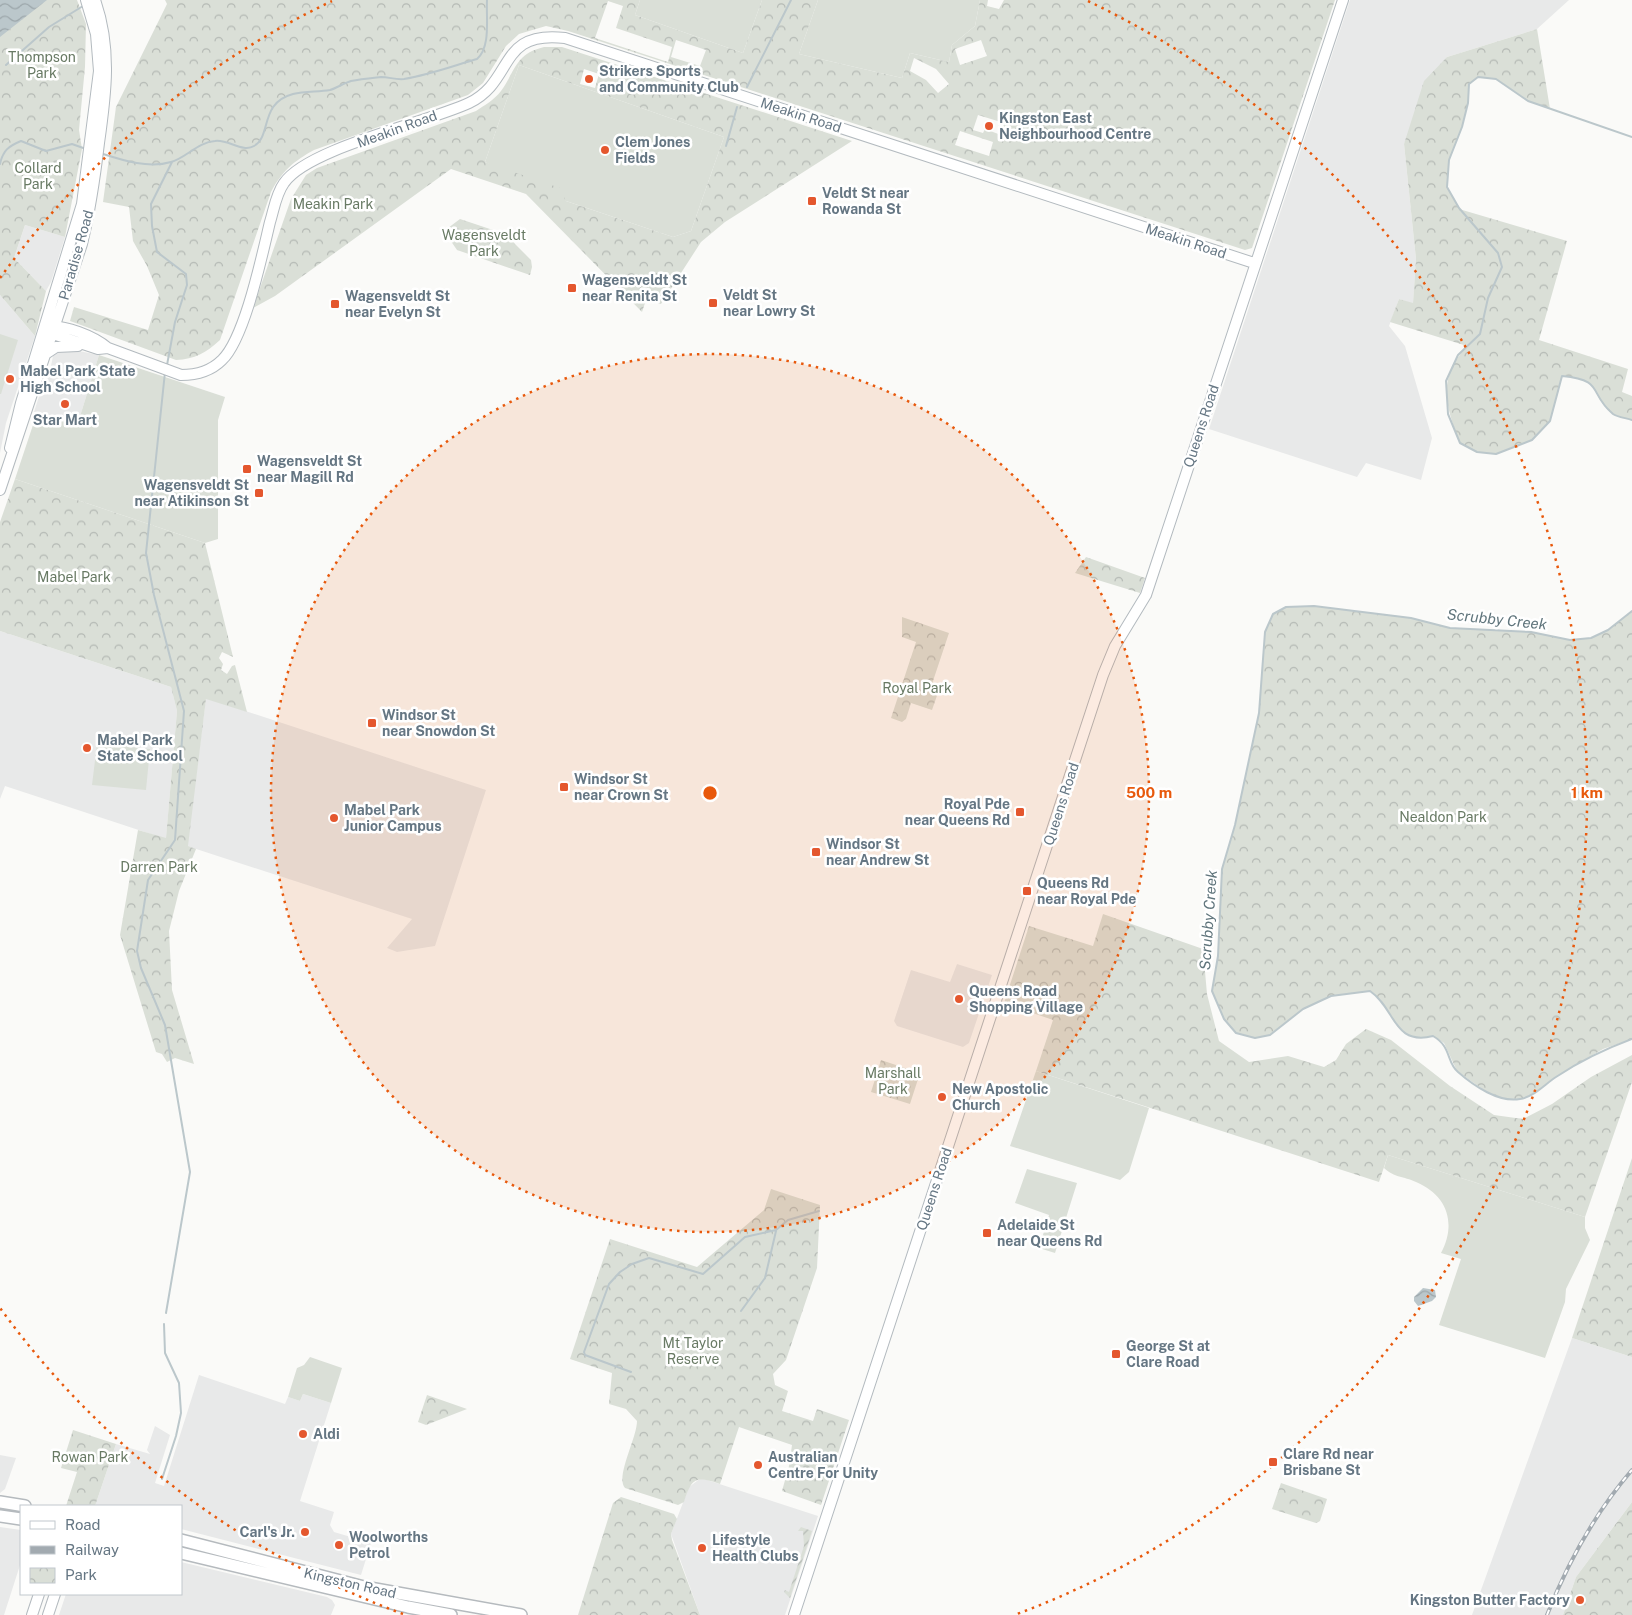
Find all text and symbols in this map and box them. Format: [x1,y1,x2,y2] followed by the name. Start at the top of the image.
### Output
[8,49,76,81] park label: Thompson Park
[599,63,739,95] place label: Strikers Sports and Community Club
[583,73,595,85] marker: Strikers Sports and Community Club
[759,94,843,136] street label: Meakin Road
[355,107,439,151] street label: Meakin Road
[999,110,1151,142] place label: Kingston East Neighbourhood Centre
[983,120,995,132] marker: Kingston East Neighbourhood Centre
[615,134,690,166] place label: Clem Jones Fields
[599,144,611,156] marker: Clem Jones Fields
[14,160,62,192] park label: Collard Park
[822,185,910,217] place label: Veldt St near Rowanda St
[806,195,818,207] marker: Veldt St near Rowanda St
[293,196,373,212] park label: Meakin Park
[56,208,96,302] street label: Paradise Road
[1144,220,1228,262] street label: Meakin Road
[442,227,526,259] park label: Wagensveldt Park
[582,272,687,304] place label: Wagensveldt St near Renita St
[566,282,578,294] marker: Wagensveldt St near Renita St
[723,287,815,319] place label: Veldt St near Lowry St
[345,288,450,320] place label: Wagensveldt St near Evelyn St
[707,297,719,309] marker: Veldt St near Lowry St
[329,298,341,310] marker: Wagensveldt St near Evelyn St
[20,363,136,395] place label: Mabel Park State High School
[4,373,16,385] marker: Mabel Park State High School
[1180,383,1222,469] street label: Queens Road
[59,398,71,410] marker: Star Mart
[33,412,97,428] place label: Star Mart
[257,453,362,485] place label: Wagensveldt St near Magill Rd
[241,463,253,475] marker: Wagensveldt St near Magill Rd
[134,477,249,509] place label: Wagensveldt St near Atikinson St
[253,487,265,499] marker: Wagensveldt St near Atikinson St
[37,569,111,585] park label: Mabel Park
[1446,605,1549,633] water label: Scrubby Creek
[882,680,952,696] park label: Royal Park
[382,707,495,739] place label: Windsor St near Snowdon St
[366,717,378,729] marker: Windsor St near Snowdon St
[97,732,183,764] place label: Mabel Park State School
[81,742,93,754] marker: Mabel Park State School
[1040,761,1082,847] street label: Queens Road
[574,771,669,803] place label: Windsor St near Crown St
[558,781,570,793] marker: Windsor St near Crown St
[701,784,719,802] centre of rings
[1126,784,1172,801] text: 500 m
[1571,784,1603,801] text: 1 km
[905,796,1010,828] place label: Royal Pde near Queens Rd
[344,802,442,834] place label: Mabel Park Junior Campus
[1014,806,1026,818] marker: Royal Pde near Queens Rd
[1399,809,1487,825] park label: Nealdon Park
[328,812,340,824] marker: Mabel Park Junior Campus
[826,836,929,868] place label: Windsor St near Andrew St
[810,846,822,858] marker: Windsor St near Andrew St
[120,859,198,875] park label: Darren Park
[1196,869,1220,971] water label: Scrubby Creek
[1037,875,1136,907] place label: Queens Rd near Royal Pde
[1021,885,1033,897] marker: Queens Rd near Royal Pde
[969,983,1083,1015] place label: Queens Road Shopping Village
[953,993,965,1005] marker: Queens Road Shopping Village
[865,1065,921,1097] park label: Marshall Park
[952,1081,1049,1113] place label: New Apostolic Church
[936,1091,948,1103] marker: New Apostolic Church
[913,1146,955,1232] street label: Queens Road
[997,1217,1102,1249] place label: Adelaide St near Queens Rd
[981,1227,993,1239] marker: Adelaide St near Queens Rd
[663,1335,723,1367] park label: Mt Taylor Reserve
[1126,1338,1210,1370] place label: George St at Clare Road
[1110,1348,1122,1360] marker: George St at Clare Road
[313,1426,340,1442] place label: Aldi
[297,1428,309,1440] marker: Aldi
[1283,1446,1374,1478] place label: Clare Rd near Brisbane St
[52,1449,129,1465] park label: Rowan Park
[768,1449,878,1481] place label: Australian Centre For Unity
[1267,1456,1279,1468] marker: Clare Rd near Brisbane St
[752,1459,764,1471] marker: Australian Centre For Unity
[20,1505,182,1595] legend
[65,1516,101,1533] text: Road
[240,1524,295,1540] place label: Carl's Jr.
[299,1526,311,1538] marker: Carl's Jr.
[349,1529,428,1561] place label: Woolworths Petrol
[712,1532,799,1564] place label: Lifestyle Health Clubs
[333,1539,345,1551] marker: Woolworths Petrol
[65,1541,119,1558] text: Railway
[696,1542,708,1554] marker: Lifestyle Health Clubs
[302,1565,398,1601] street label: Kingston Road
[65,1566,97,1583] text: Park
[1410,1592,1570,1608] place label: Kingston Butter Factory
[1574,1594,1586,1606] marker: Kingston Butter Factory

